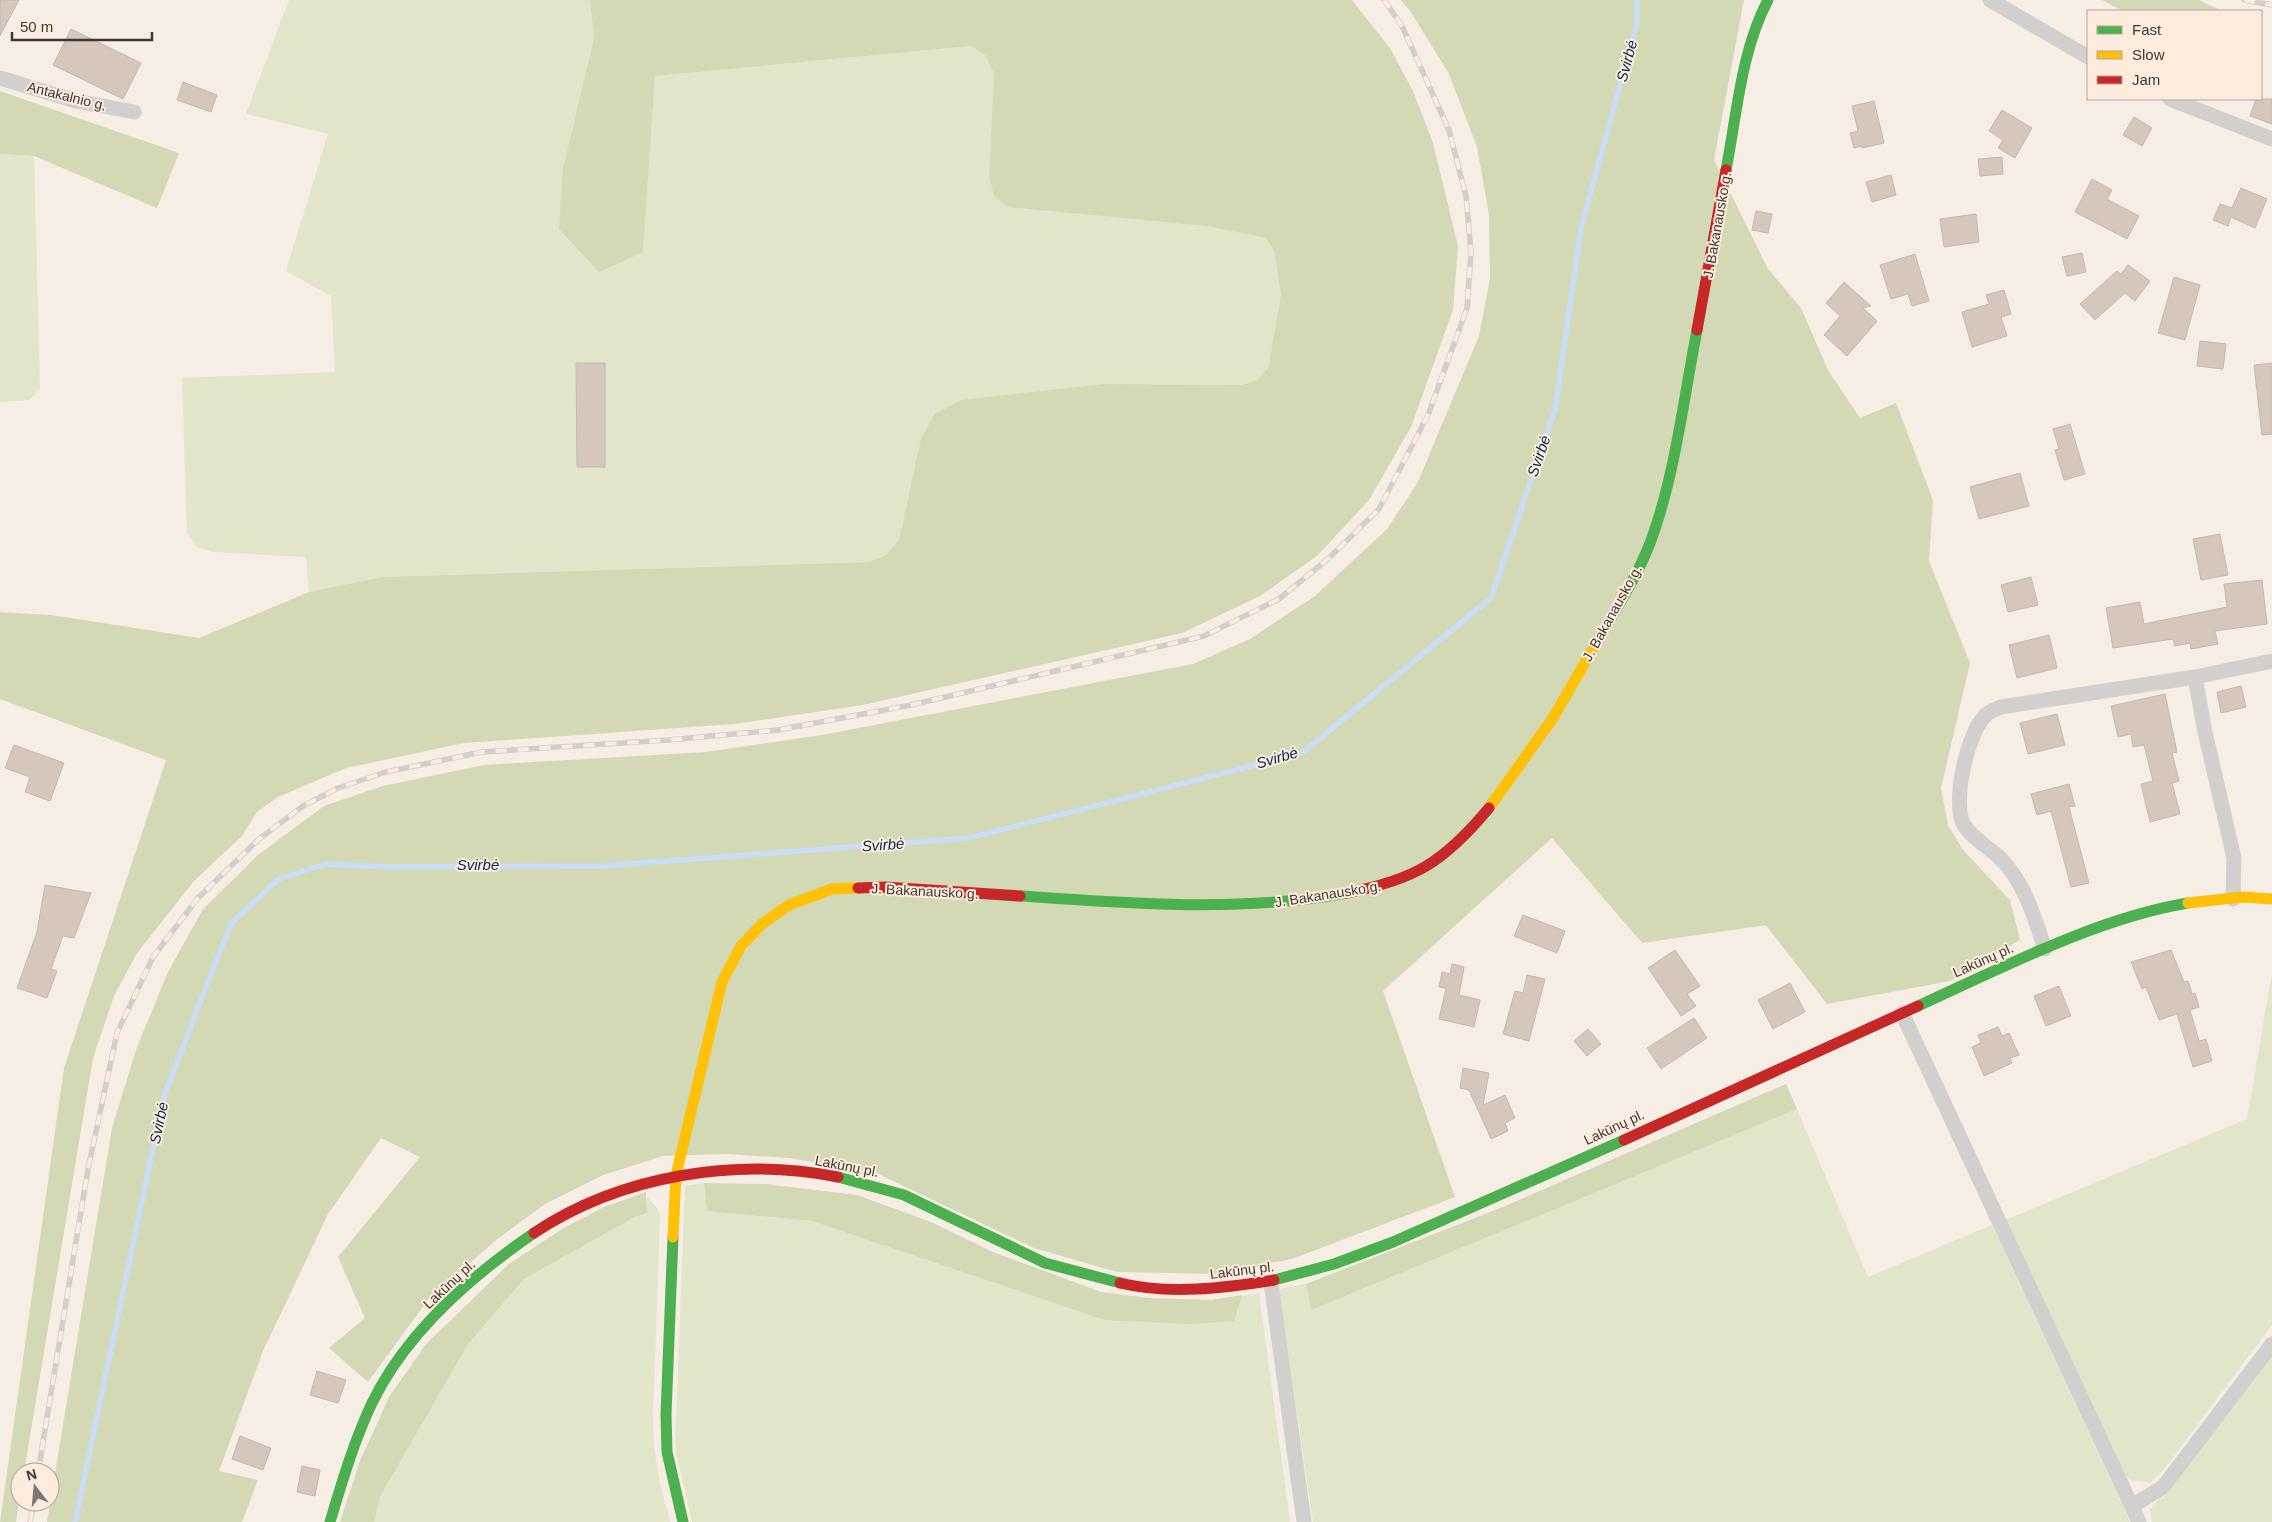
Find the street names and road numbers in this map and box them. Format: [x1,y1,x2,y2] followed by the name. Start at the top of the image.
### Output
[26,78,108,114] street label: Antakalnio g.
[1700,171,1734,279] street label: J. Bakanausko g.
[1579,562,1645,664] street label: J. Bakanausko g.
[1274,878,1382,910] street label: J. Bakanausko g.
[871,880,979,902] street label: J. Bakanausko g.
[1950,940,2016,980] street label: Lakūnų pl.
[1581,1106,1647,1148] street label: Lakūnų pl.
[814,1152,880,1180] street label: Lakūnų pl.
[420,1256,478,1312] street label: Lakūnų pl.
[1209,1258,1275,1282] street label: Lakūnų pl.

